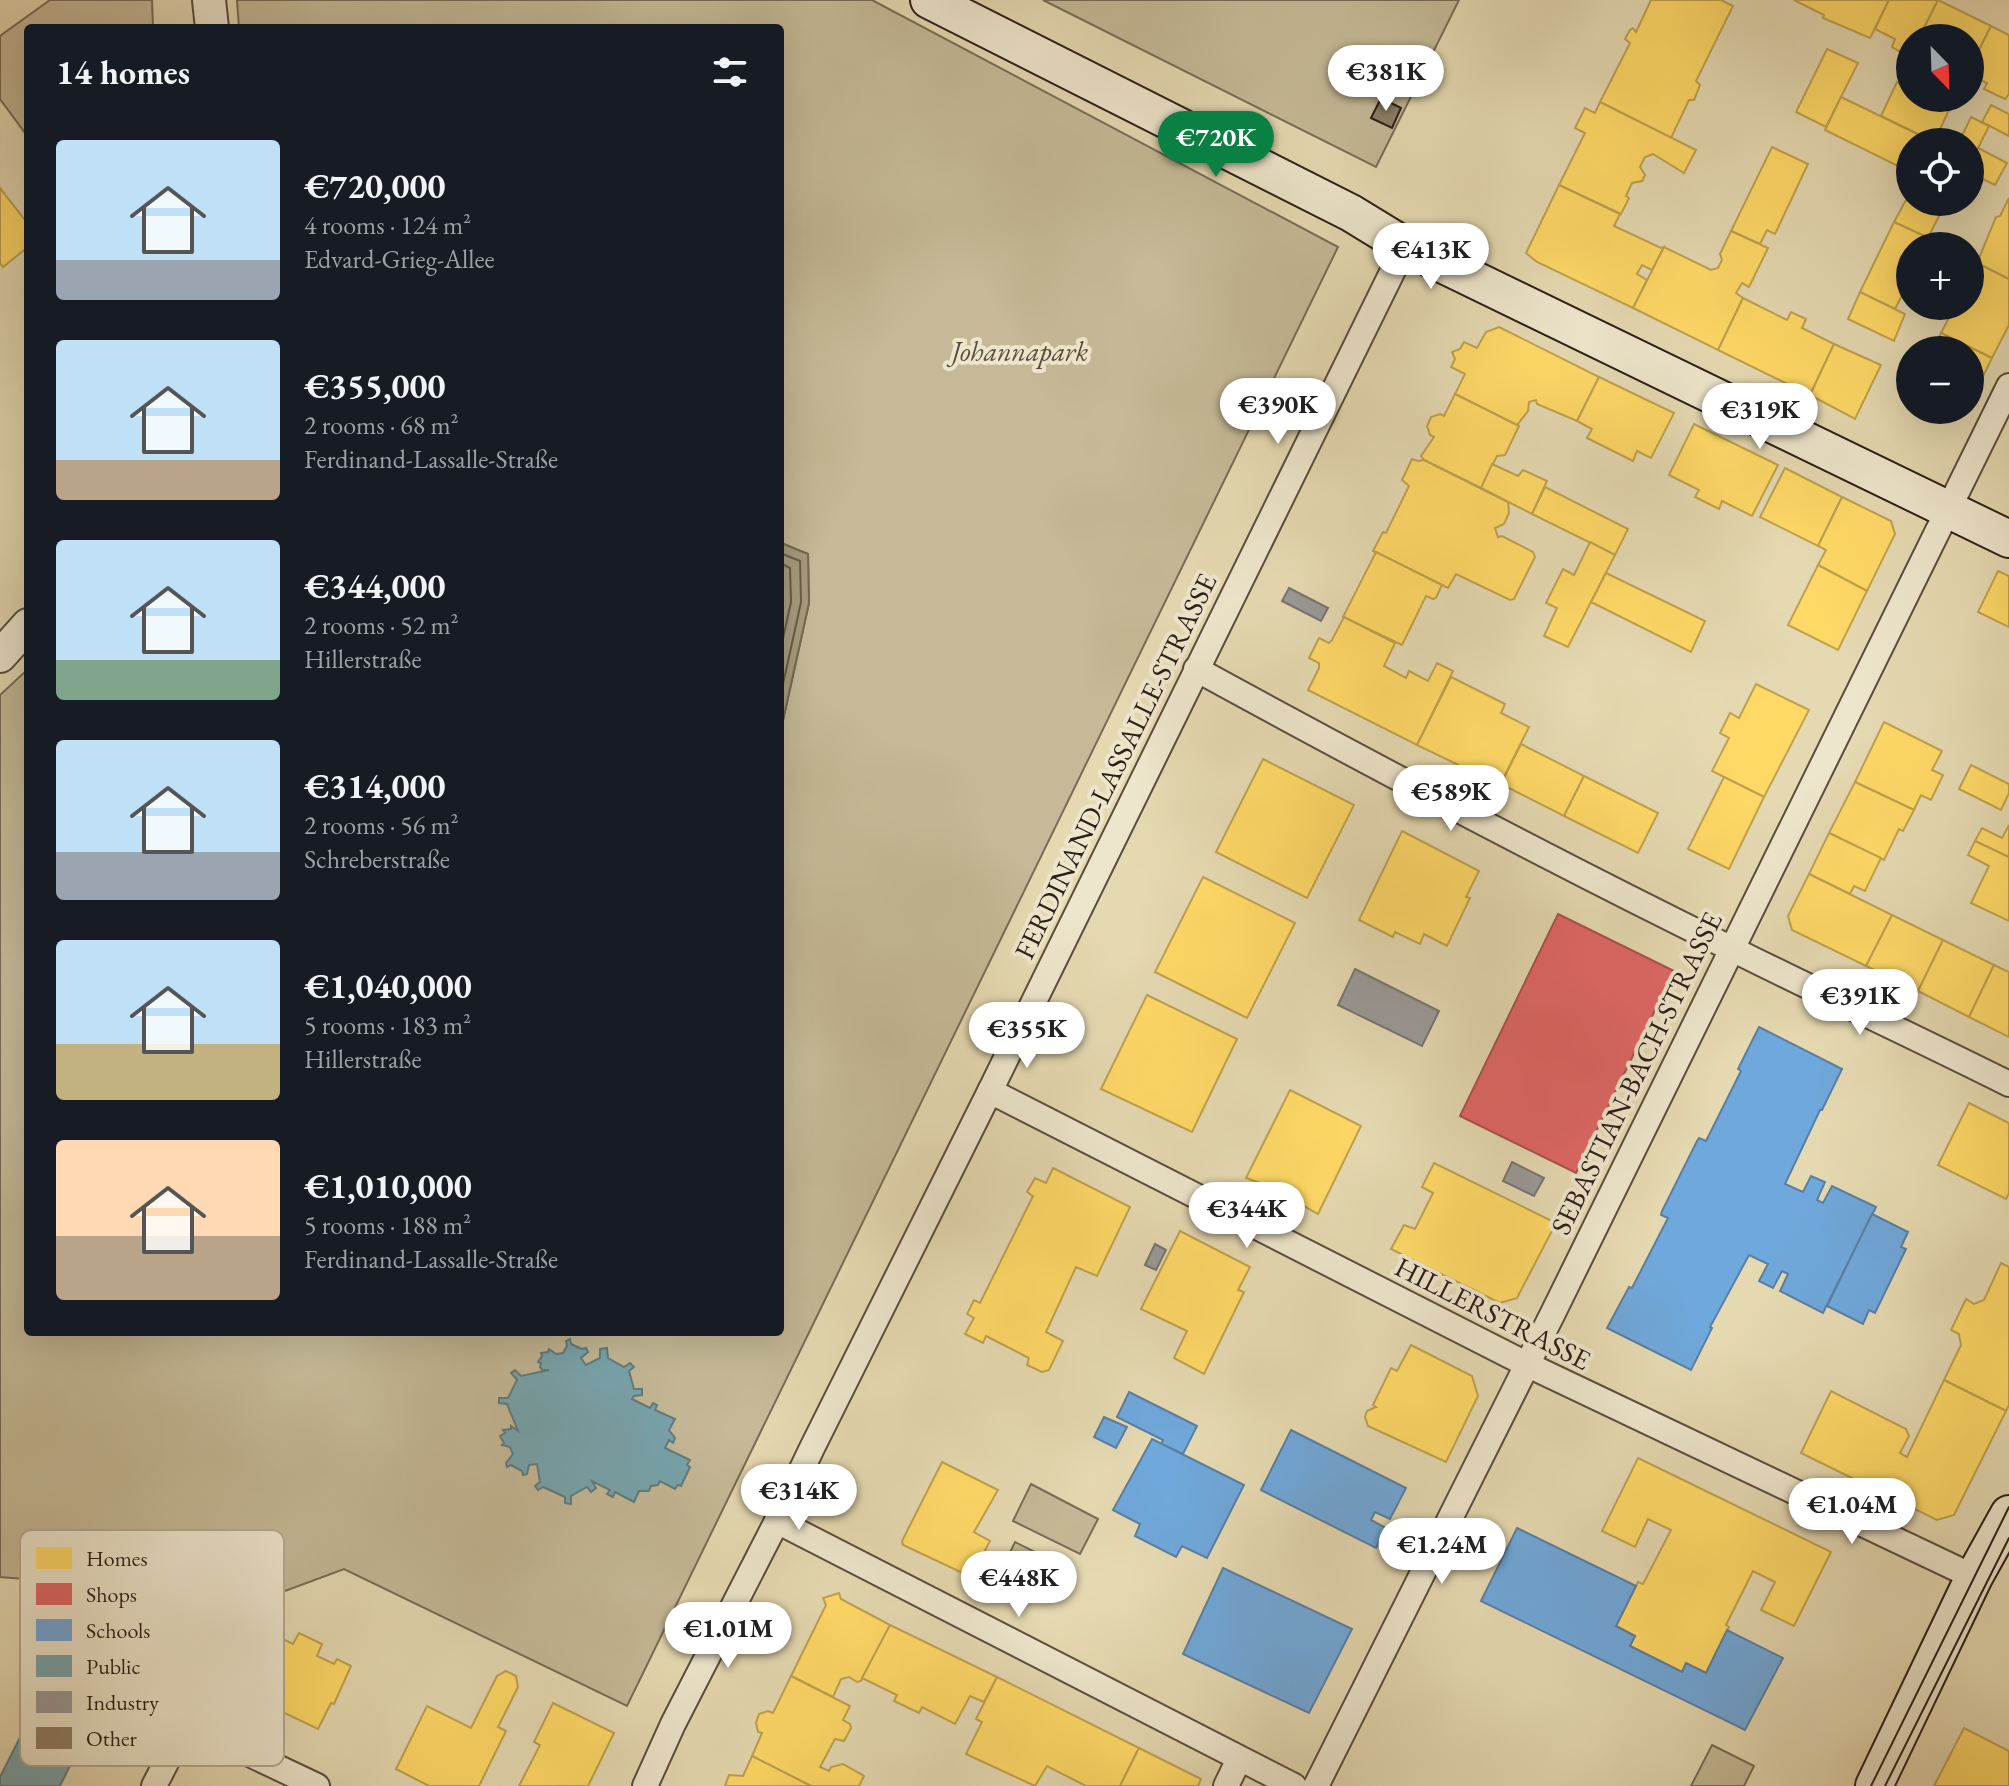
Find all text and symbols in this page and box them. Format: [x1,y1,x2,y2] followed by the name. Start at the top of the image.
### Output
[1896,24,1984,112] north arrow
[1896,24,1984,424] map controls
[1330,45,1442,113] pin: €381K
[56,50,190,94] text: 14 homes
[708,50,752,94] icon: filters
[1346,54,1426,88] text: €381K
[1160,111,1272,179] pin: €720K
[1176,120,1256,154] text: €720K
[1896,128,1984,216] button: locate
[304,164,445,208] text: €720,000
[120,172,216,268] icon: home
[304,208,471,242] text: 4 rooms · 124 m²
[1375,223,1487,291] pin: €413K
[1391,232,1471,266] text: €413K
[1896,232,1984,320] button: +
[304,242,495,276] text: Edvard-Grieg-Allee
[946,333,1088,369] park label: Johannapark
[1896,336,1984,424] button: −
[304,364,445,408] text: €355,000
[120,372,216,468] icon: home
[1222,378,1334,446] pin: €390K
[1704,383,1816,451] pin: €319K
[1238,387,1318,421] text: €390K
[1720,392,1800,426] text: €319K
[304,408,459,442] text: 2 rooms · 68 m²
[304,442,558,476] text: Ferdinand-Lassalle-Straße
[304,564,445,608] text: €344,000
[1006,567,1224,965] street label: FERDINAND-LASSALLE-STRASSE
[120,572,216,668] icon: home
[304,608,459,642] text: 2 rooms · 52 m²
[304,642,422,676] text: Hillerstraße
[304,764,445,808] text: €314,000
[1395,765,1507,833] pin: €589K
[120,772,216,868] icon: home
[1411,774,1491,808] text: €589K
[304,808,459,842] text: 2 rooms · 56 m²
[304,842,450,876] text: Schreberstraße
[1542,906,1730,1240] street label: SEBASTIAN-BACH-STRASSE
[304,964,472,1008] text: €1,040,000
[1804,969,1916,1037] pin: €391K
[120,972,216,1068] icon: home
[1820,978,1900,1012] text: €391K
[971,1002,1083,1070] pin: €355K
[304,1008,471,1042] text: 5 rooms · 183 m²
[987,1011,1067,1045] text: €355K
[304,1042,422,1076] text: Hillerstraße
[304,1164,472,1208] text: €1,010,000
[120,1172,216,1268] icon: home
[1191,1182,1303,1250] pin: €344K
[1207,1191,1287,1225] text: €344K
[304,1208,471,1242] text: 5 rooms · 188 m²
[304,1242,558,1276] text: Ferdinand-Lassalle-Straße
[1389,1248,1597,1378] street label: HILLERSTRASSE
[743,1464,855,1532] pin: €314K
[759,1473,839,1507] text: €314K
[1787,1478,1917,1546] pin: €1.04M
[1807,1487,1897,1521] text: €1.04M
[1377,1518,1507,1586] pin: €1.24M
[1397,1527,1487,1561] text: €1.24M
[20,1530,284,1766] legend
[86,1544,148,1573] text: Homes
[963,1551,1075,1619] pin: €448K
[979,1560,1059,1594] text: €448K
[86,1580,137,1609] text: Shops
[663,1602,793,1670] pin: €1.01M
[683,1611,773,1645] text: €1.01M
[86,1616,150,1645] text: Schools
[86,1652,140,1681] text: Public
[86,1688,159,1717] text: Industry
[86,1724,138,1753] text: Other

